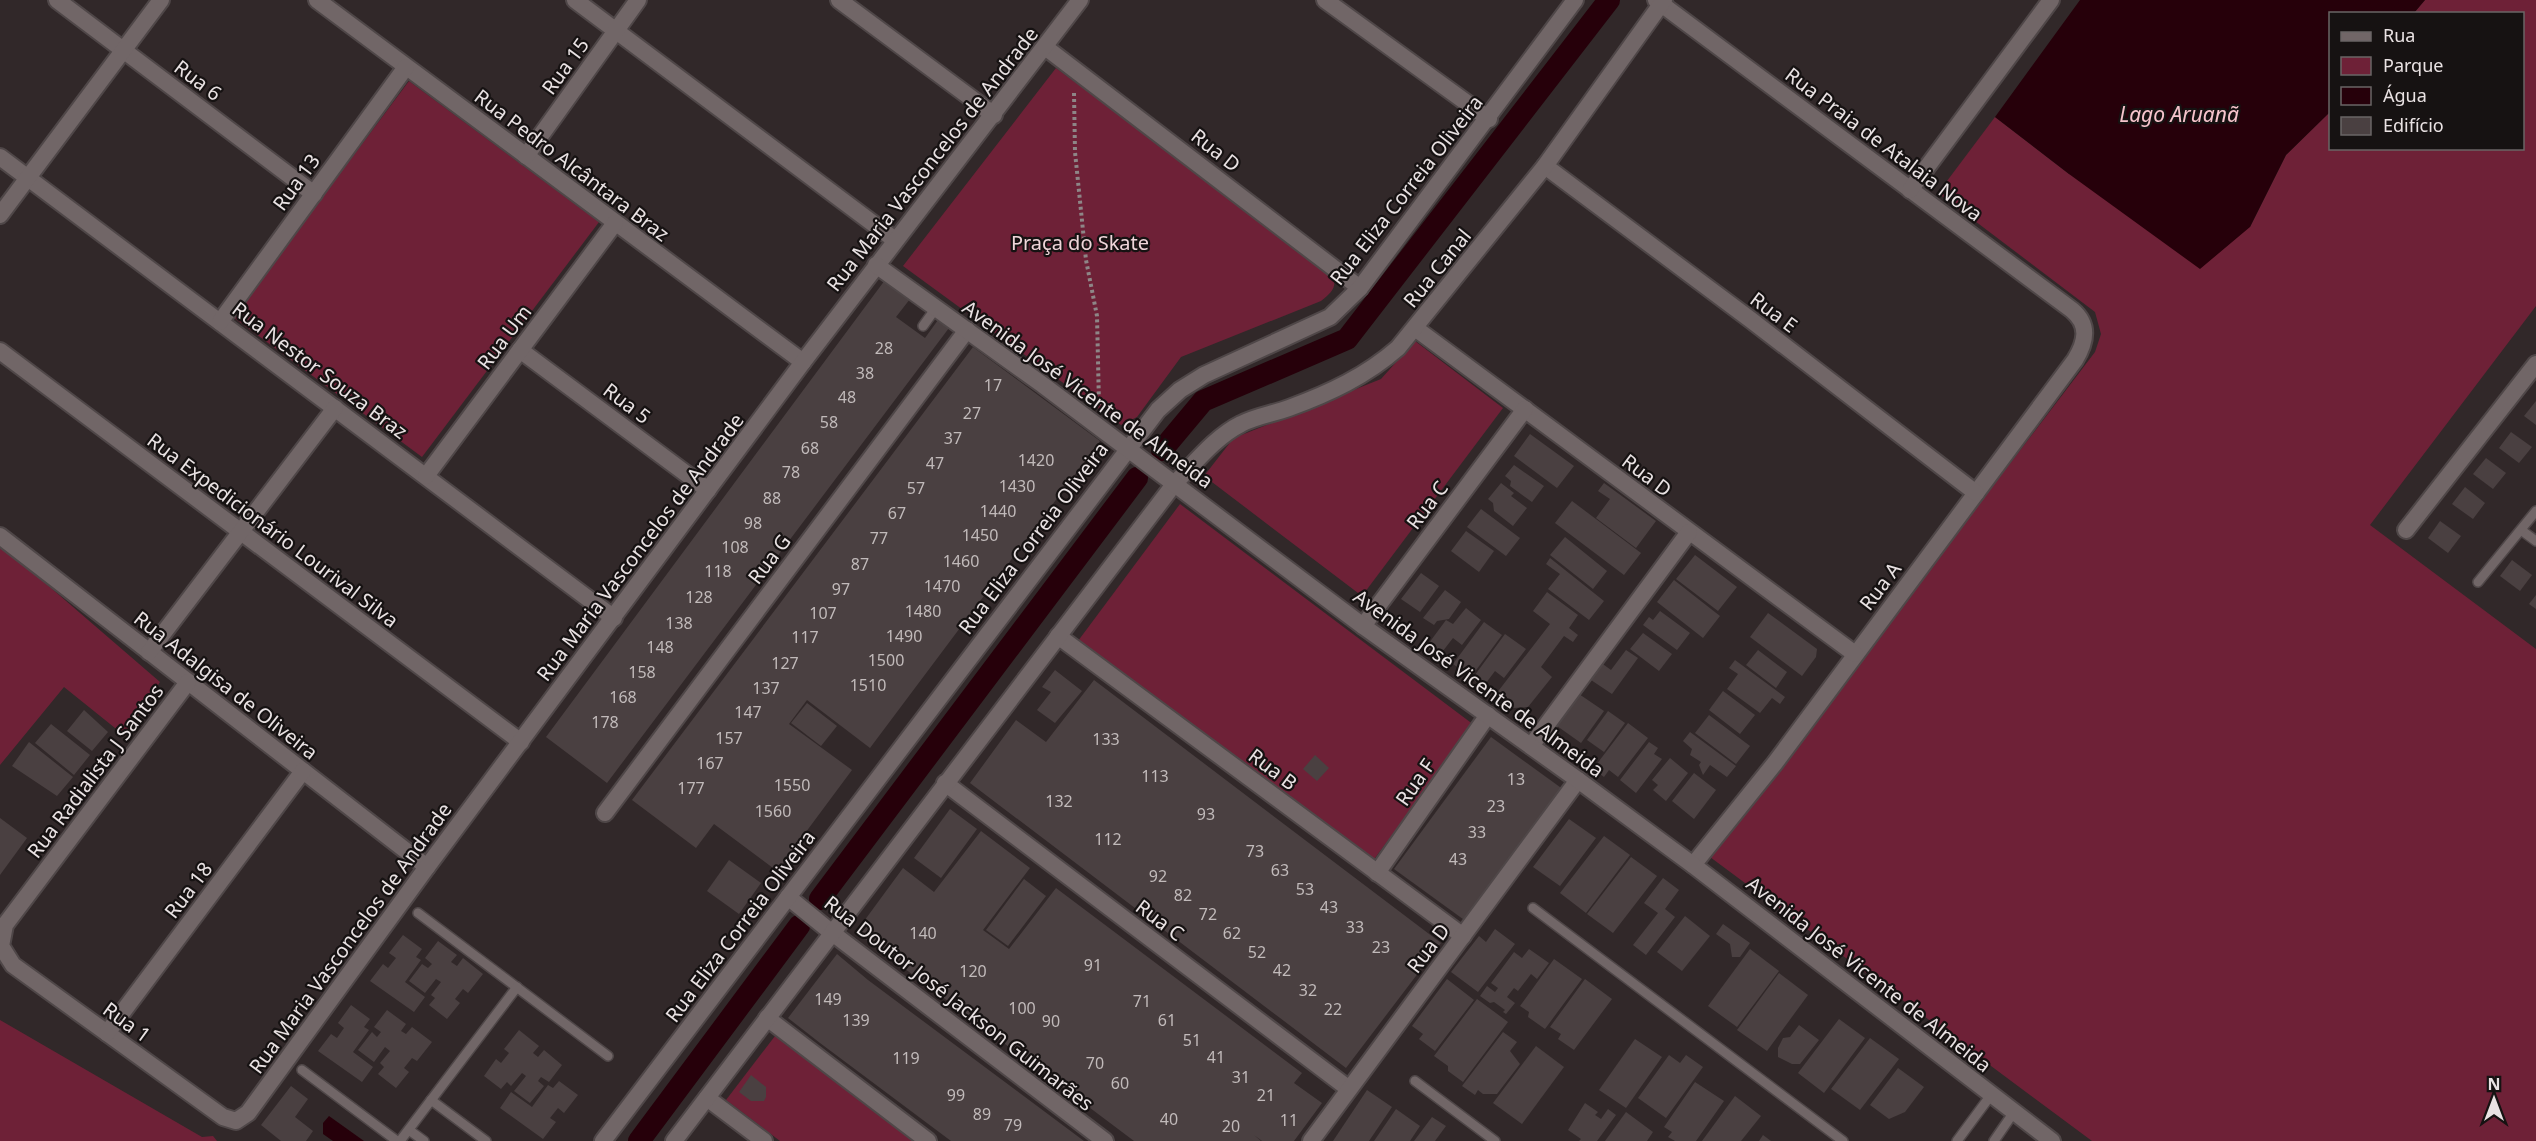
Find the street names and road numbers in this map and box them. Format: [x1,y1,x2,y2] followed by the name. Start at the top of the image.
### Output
[820,21,1044,297] street label: Rua Maria Vasconcelos de Andrade
[535,32,595,100] street label: Rua 15
[169,53,227,107] street label: Rua 6
[1780,61,1988,227] street label: Rua Praia de Atalaia Nova
[469,83,675,247] street label: Rua Pedro Alcântara Braz
[1323,90,1489,290] street label: Rua Eliza Correia Oliveira
[1186,122,1246,178] street label: Rua D
[266,148,326,216] street label: Rua 13
[1397,223,1477,313] street label: Rua Canal
[1745,285,1803,339] street label: Rua E
[957,294,1219,494] street label: Avenida José Vicente de Almeida
[227,295,413,445] street label: Rua Nestor Souza Braz
[471,299,537,375] street label: Rua Um
[598,376,656,430] street label: Rua 5
[530,408,750,686] street label: Rua Maria Vasconcelos de Andrade
[142,427,404,633] street label: Rua Expedicionário Lourival Silva
[952,437,1114,639] street label: Rua Eliza Correia Oliveira
[1617,447,1677,503] street label: Rua D
[1400,475,1454,535] street label: Rua C
[741,529,797,589] street label: Rua G
[1853,556,1907,616] street label: Rua A
[1348,583,1610,783] street label: Avenida José Vicente de Almeida
[128,605,324,765] street label: Rua Adalgisa de Oliveira
[21,679,169,863] street label: Rua Radialista J Santos
[1243,742,1303,796] street label: Rua B
[1389,753,1441,811] street label: Rua F
[242,797,458,1079] street label: Rua Maria Vasconcelos de Andrade
[659,825,821,1027] street label: Rua Eliza Correia Oliveira
[158,856,218,924] street label: Rua 18
[1741,870,1997,1078] street label: Avenida José Vicente de Almeida
[819,889,1099,1117] street label: Rua Doutor José Jackson Guimarães
[1130,893,1190,947] street label: Rua C
[1400,918,1456,978] street label: Rua D
[98,996,156,1048] street label: Rua 1

